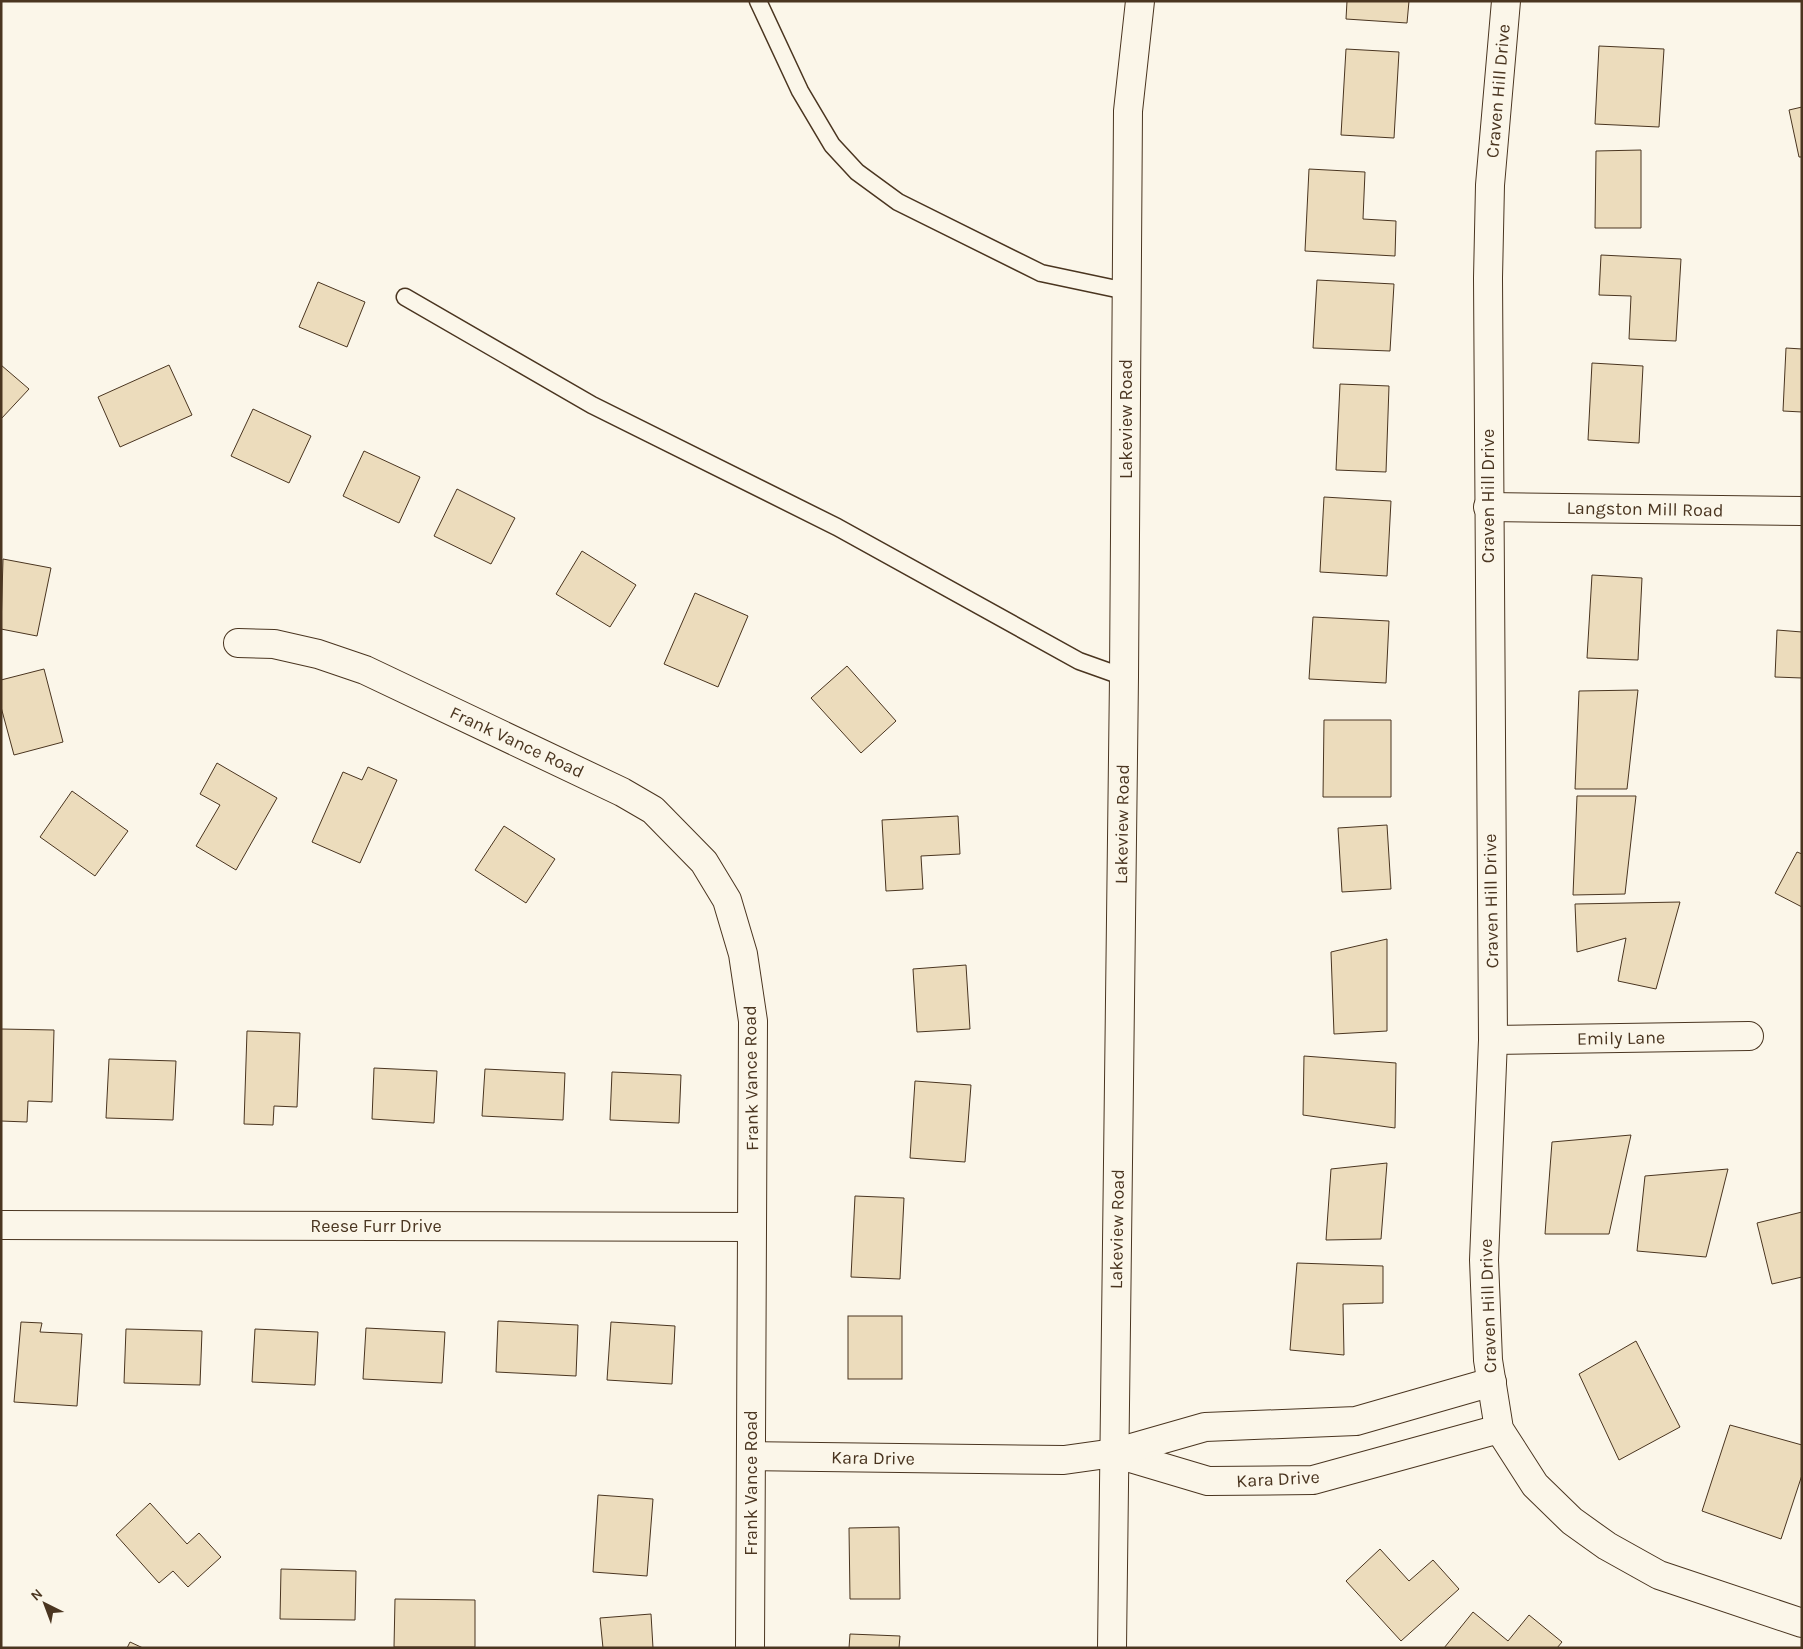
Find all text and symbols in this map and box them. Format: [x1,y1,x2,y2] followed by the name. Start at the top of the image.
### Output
[1481,23,1515,159] street label: Craven Hill Drive
[1115,359,1137,479] street label: Lakeview Road
[1477,429,1499,563] street label: Craven Hill Drive
[1566,497,1724,521] street label: Langston Mill Road
[446,701,588,783] street label: Frank Vance Road
[1110,764,1134,884] street label: Lakeview Road
[1479,833,1503,969] street label: Craven Hill Drive
[739,1005,763,1151] street label: Frank Vance Road
[1577,1026,1665,1050] street label: Emily Lane
[1105,1169,1129,1289] street label: Lakeview Road
[310,1215,442,1237] street label: Reese Furr Drive
[1475,1238,1501,1374] street label: Craven Hill Drive
[740,1410,762,1556] street label: Frank Vance Road
[831,1446,915,1470] street label: Kara Drive
[1236,1466,1320,1492] street label: Kara Drive
[20,1579,70,1629] north arrow
[27,1585,46,1604] text: N

